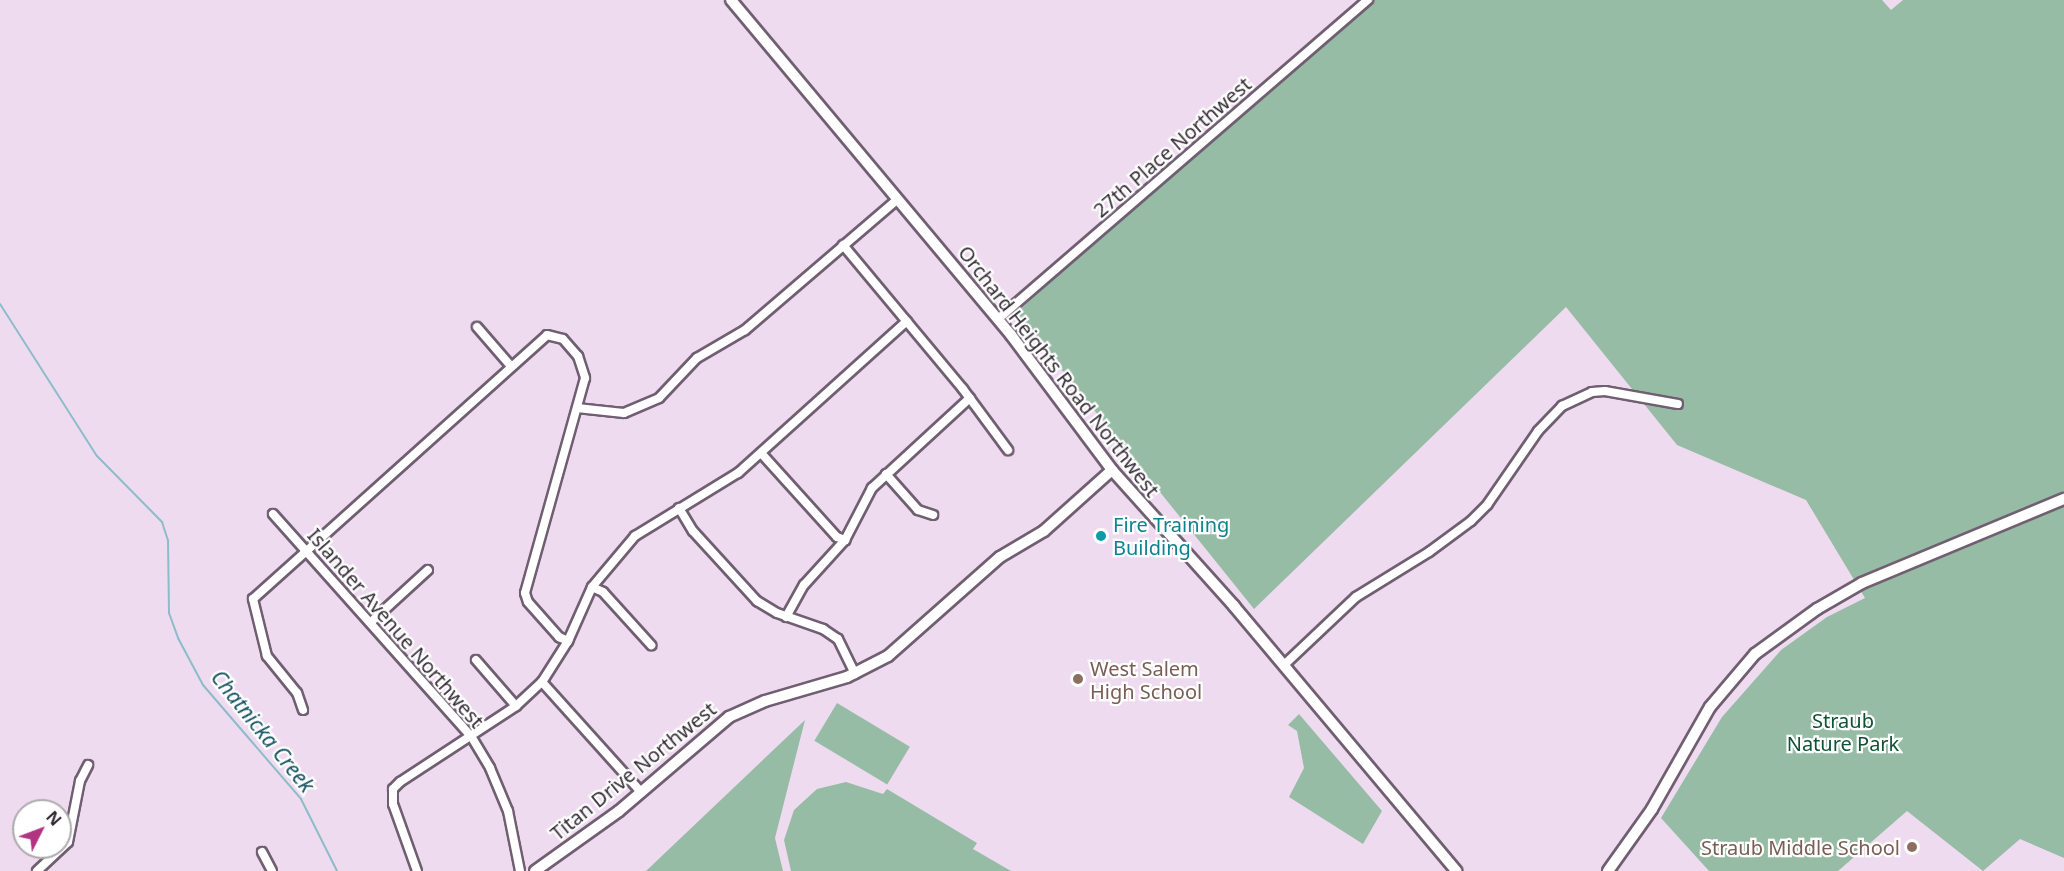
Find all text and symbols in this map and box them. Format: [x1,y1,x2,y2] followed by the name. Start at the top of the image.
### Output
[1088,72,1256,222] street label: 27th Place Northwest
[953,241,1165,501] street label: Orchard Heights Road Northwest
[1113,512,1229,559] place label: Fire Training Building
[303,523,489,733] street label: Islander Avenue Northwest
[1094,529,1108,543] marker: Fire Training Building
[1090,656,1202,703] place label: West Salem High School
[206,665,320,797] water label: Chatnicka Creek
[1071,672,1085,686] marker: West Salem High School
[545,697,721,845] street label: Titan Drive Northwest
[1787,709,1899,756] park label: Straub Nature Park
[12,799,72,859] north arrow
[41,806,66,830] text: N
[1701,835,1900,859] place label: Straub Middle School
[1905,840,1919,854] marker: Straub Middle School

